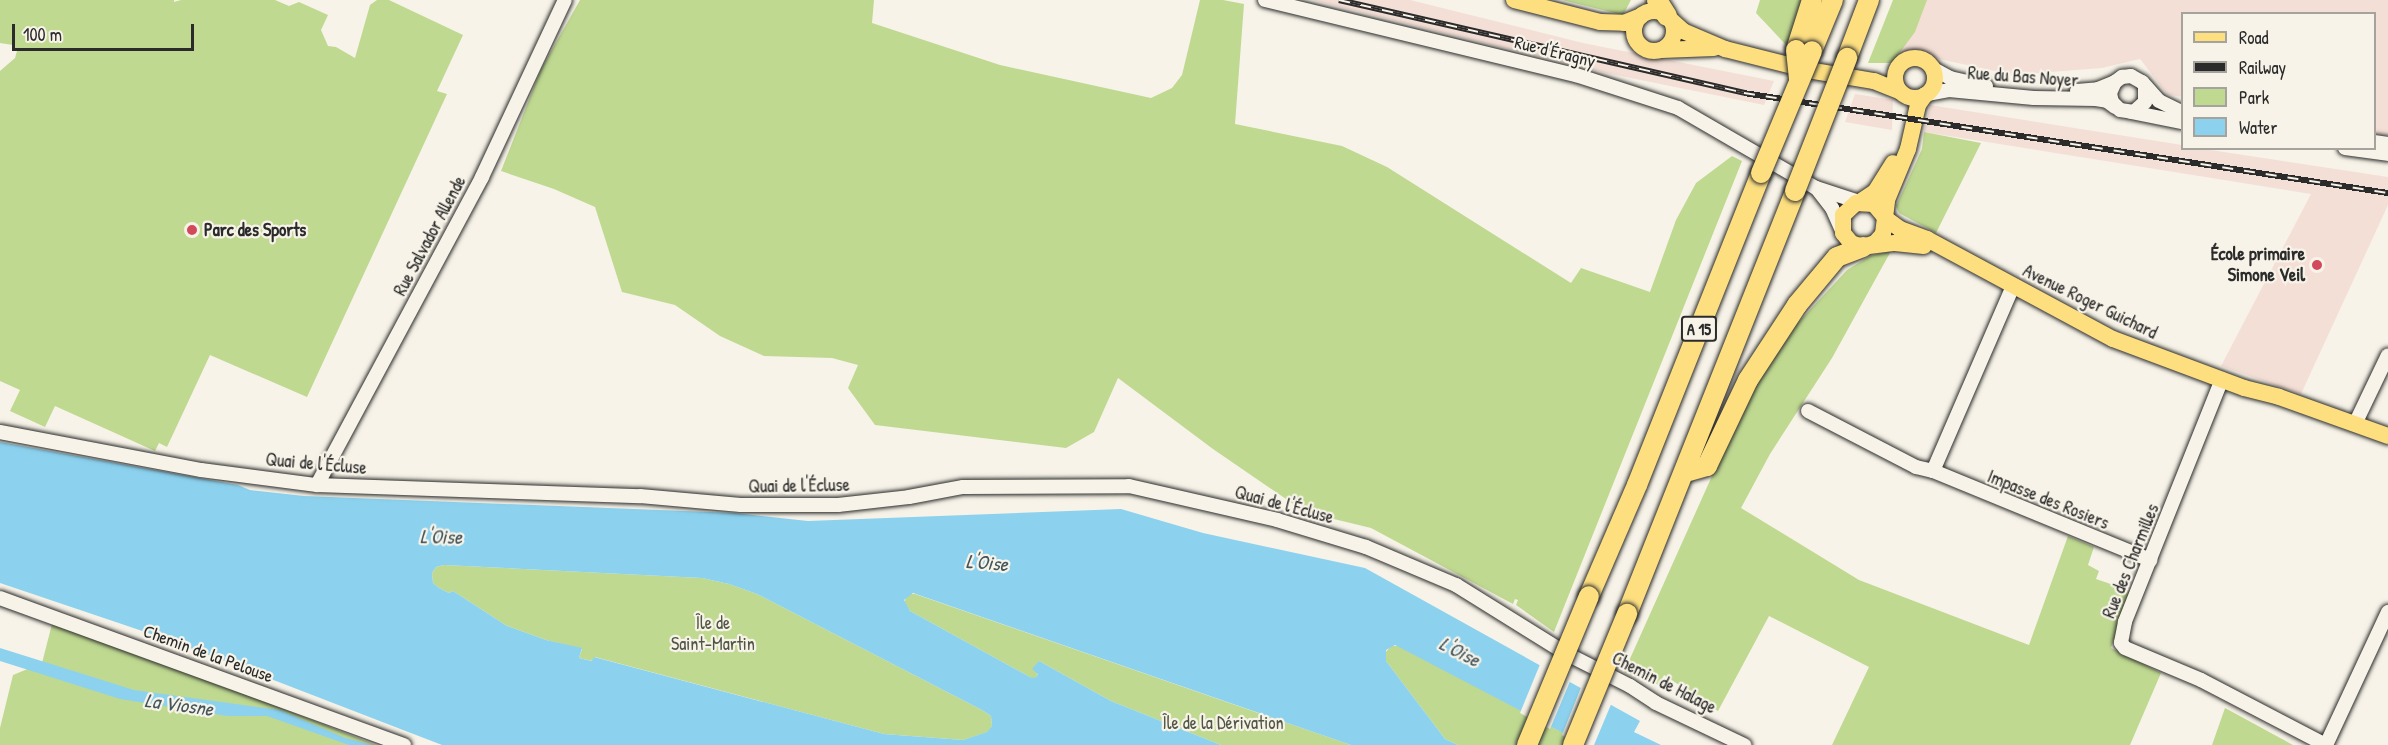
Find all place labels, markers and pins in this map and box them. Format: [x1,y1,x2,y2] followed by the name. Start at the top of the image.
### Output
[204,219,306,241] place label: Parc des Sports
[185,223,199,237] marker: Parc des Sports
[2211,244,2305,286] place label: École primaire Simone Veil
[2310,258,2324,272] marker: École primaire Simone Veil

